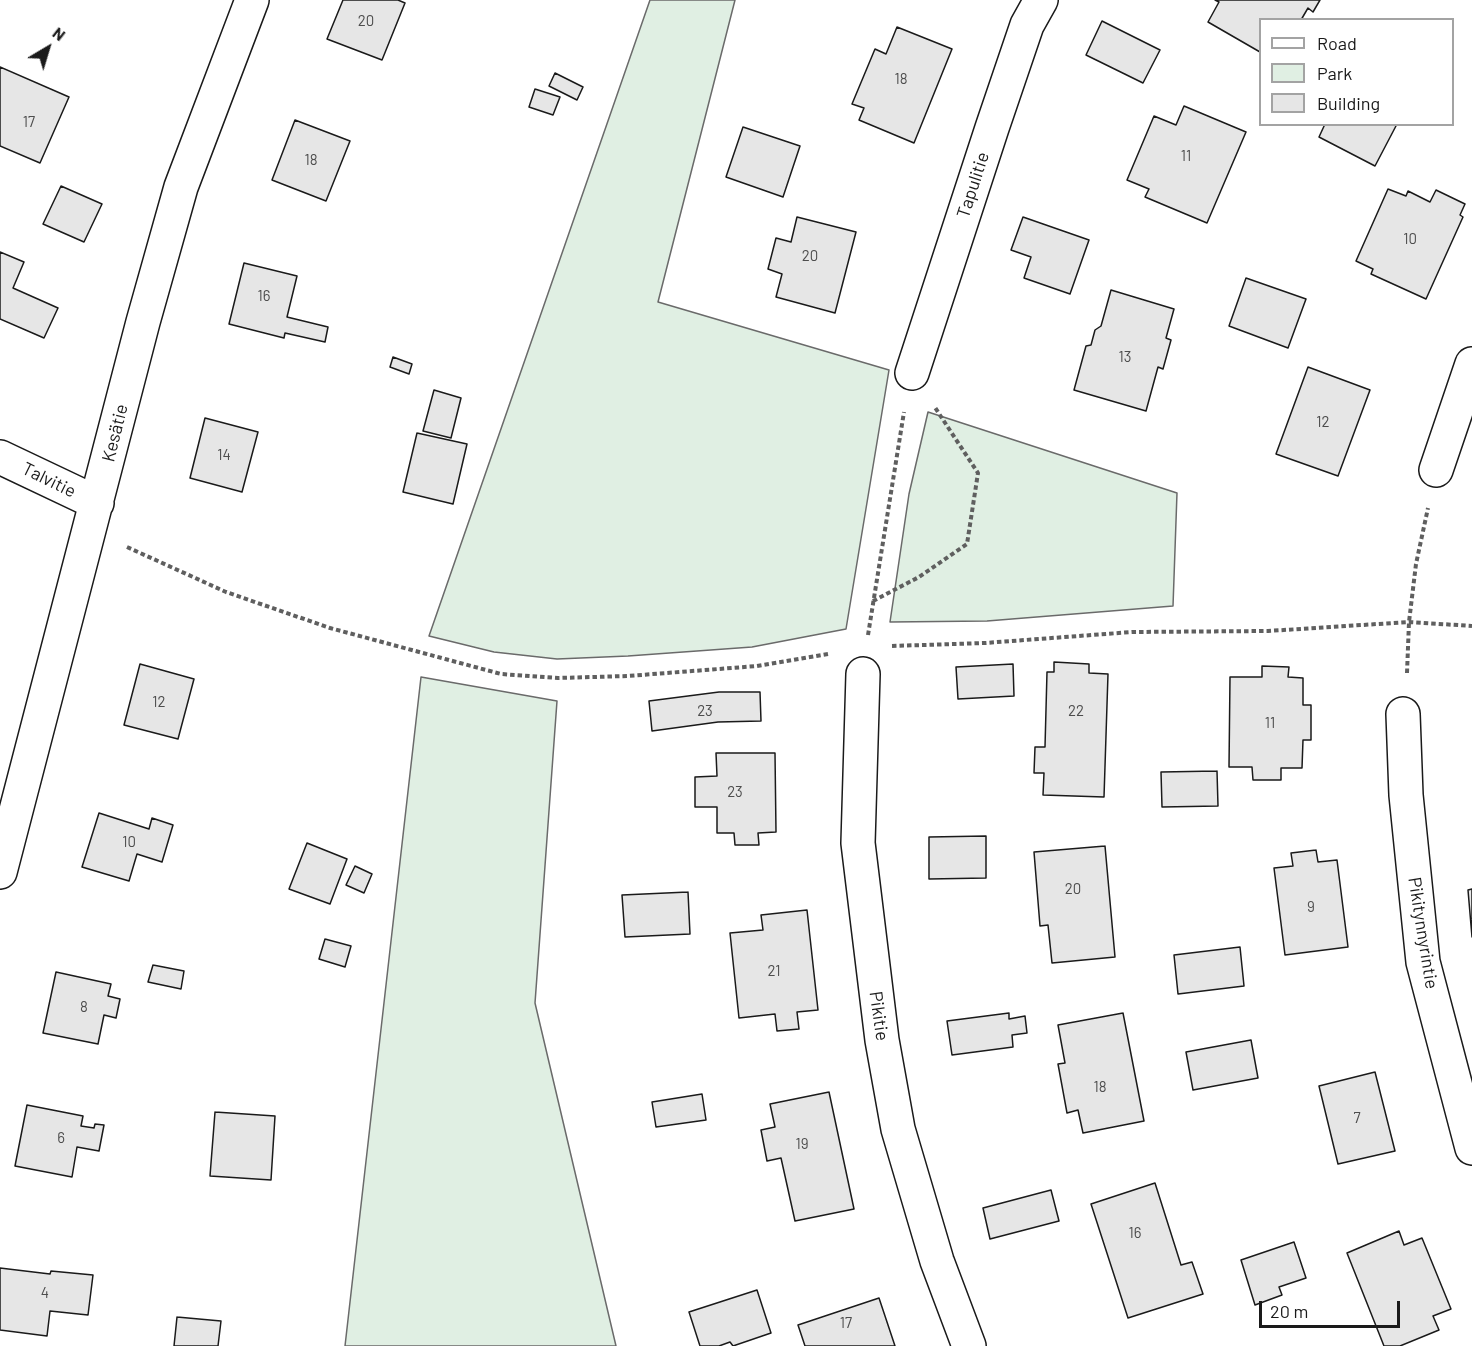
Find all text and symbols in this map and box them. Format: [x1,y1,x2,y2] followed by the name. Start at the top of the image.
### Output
[358,12,374,30] house number: 20
[18,18,78,78] north arrow
[1259,18,1454,126] legend
[49,23,69,44] text: N
[1317,32,1357,54] text: Road
[1317,62,1352,84] text: Park
[894,70,908,88] house number: 18
[1317,92,1380,114] text: Building
[23,113,35,131] house number: 17
[1181,147,1191,165] house number: 11
[952,149,994,221] street label: Tapulitie
[304,151,318,169] house number: 18
[1403,230,1417,248] house number: 10
[802,247,818,265] house number: 20
[258,287,270,305] house number: 16
[1119,348,1131,366] house number: 13
[97,402,133,464] street label: Kesätie
[1316,413,1330,431] house number: 12
[217,446,231,464] house number: 14
[19,458,79,502] street label: Talvitie
[152,693,166,711] house number: 12
[697,702,713,720] house number: 23
[1068,702,1084,720] house number: 22
[1265,714,1275,732] house number: 11
[727,783,743,801] house number: 23
[122,833,136,851] house number: 10
[1404,876,1442,990] street label: Pikitynnyrintie
[1065,880,1081,898] house number: 20
[1307,898,1315,916] house number: 9
[767,962,781,980] house number: 21
[865,990,893,1042] street label: Pikitie
[80,998,88,1016] house number: 8
[1093,1078,1107,1096] house number: 18
[1353,1109,1361,1127] house number: 7
[57,1129,65,1147] house number: 6
[795,1135,809,1153] house number: 19
[1129,1224,1141,1242] house number: 16
[41,1284,49,1302] house number: 4
[1262,1289,1403,1327] scale bar
[1270,1300,1308,1322] text: 20 m
[840,1314,852,1332] house number: 17

